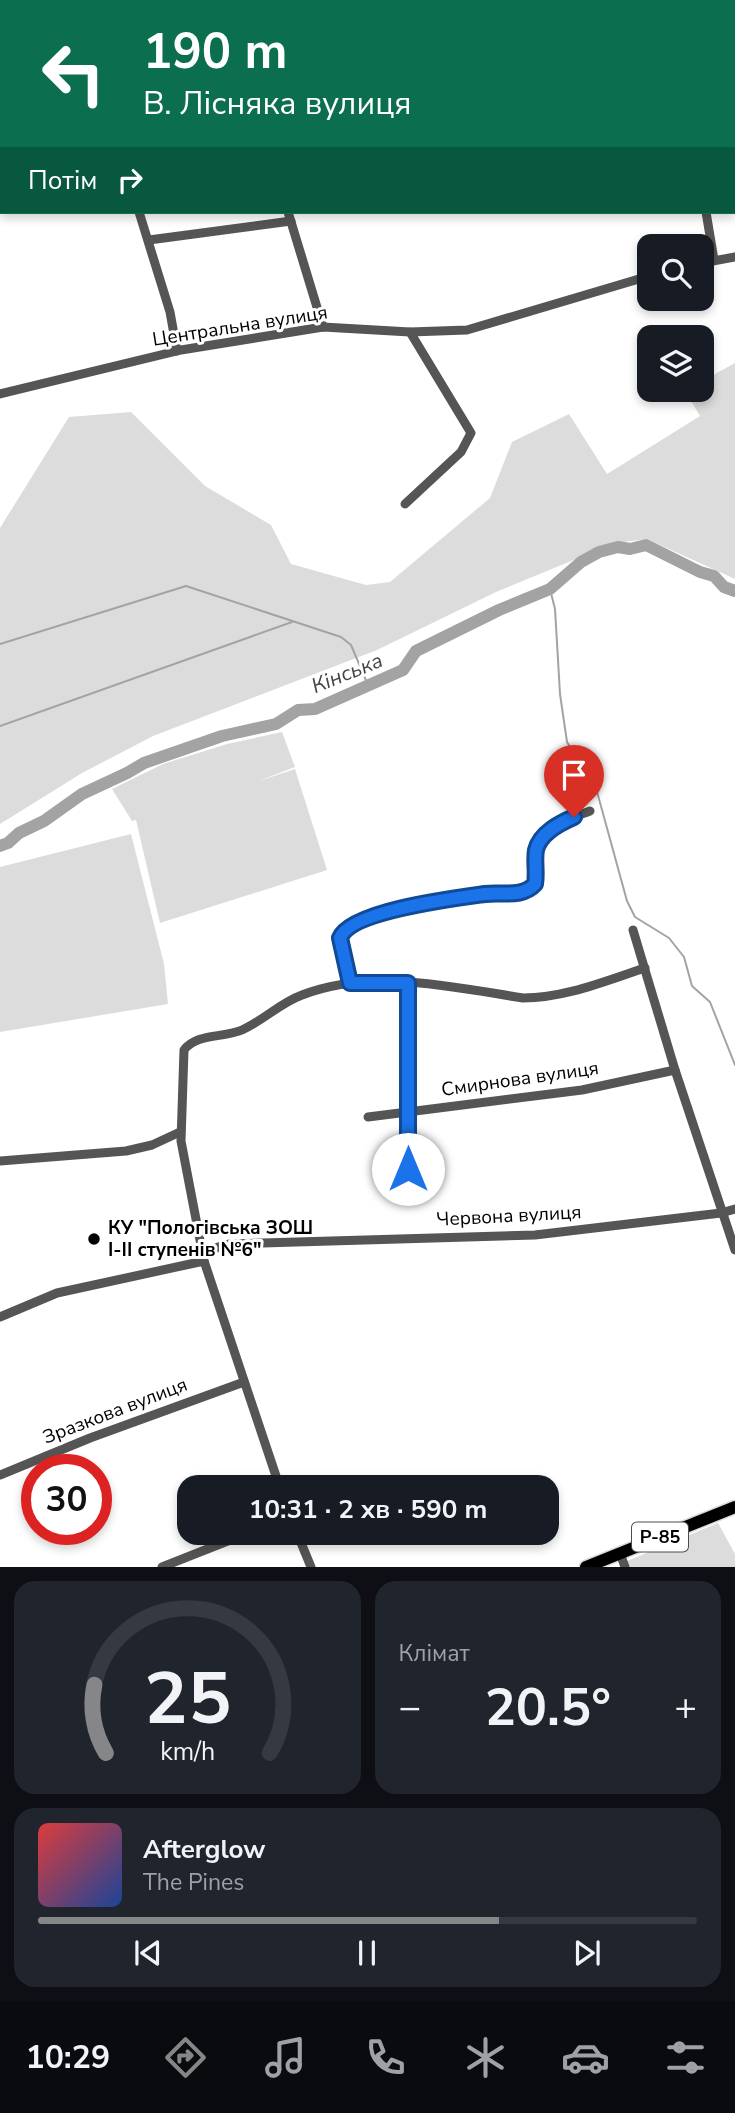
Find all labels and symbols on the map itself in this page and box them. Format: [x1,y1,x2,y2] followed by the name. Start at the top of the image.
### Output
[150,299,330,353] street label: Центральна вулиця
[307,646,387,700] water label: Кінська
[544,745,604,817] pin
[440,1055,600,1103] street label: Смирнова вулиця
[371,1132,445,1206] position arrow
[436,1199,582,1233] street label: Червона вулиця
[108,1215,313,1263] place label: КУ "Пологівська ЗОШ І-ІІ ступенів №6"
[86,1231,102,1247] marker: КУ "Пологівська ЗОШ І-ІІ ступенів №6"
[39,1371,191,1451] street label: Зразкова вулиця
[21,1454,112,1545] speed limit sign: 30
[632,1522,688,1552] road number: Р-85

